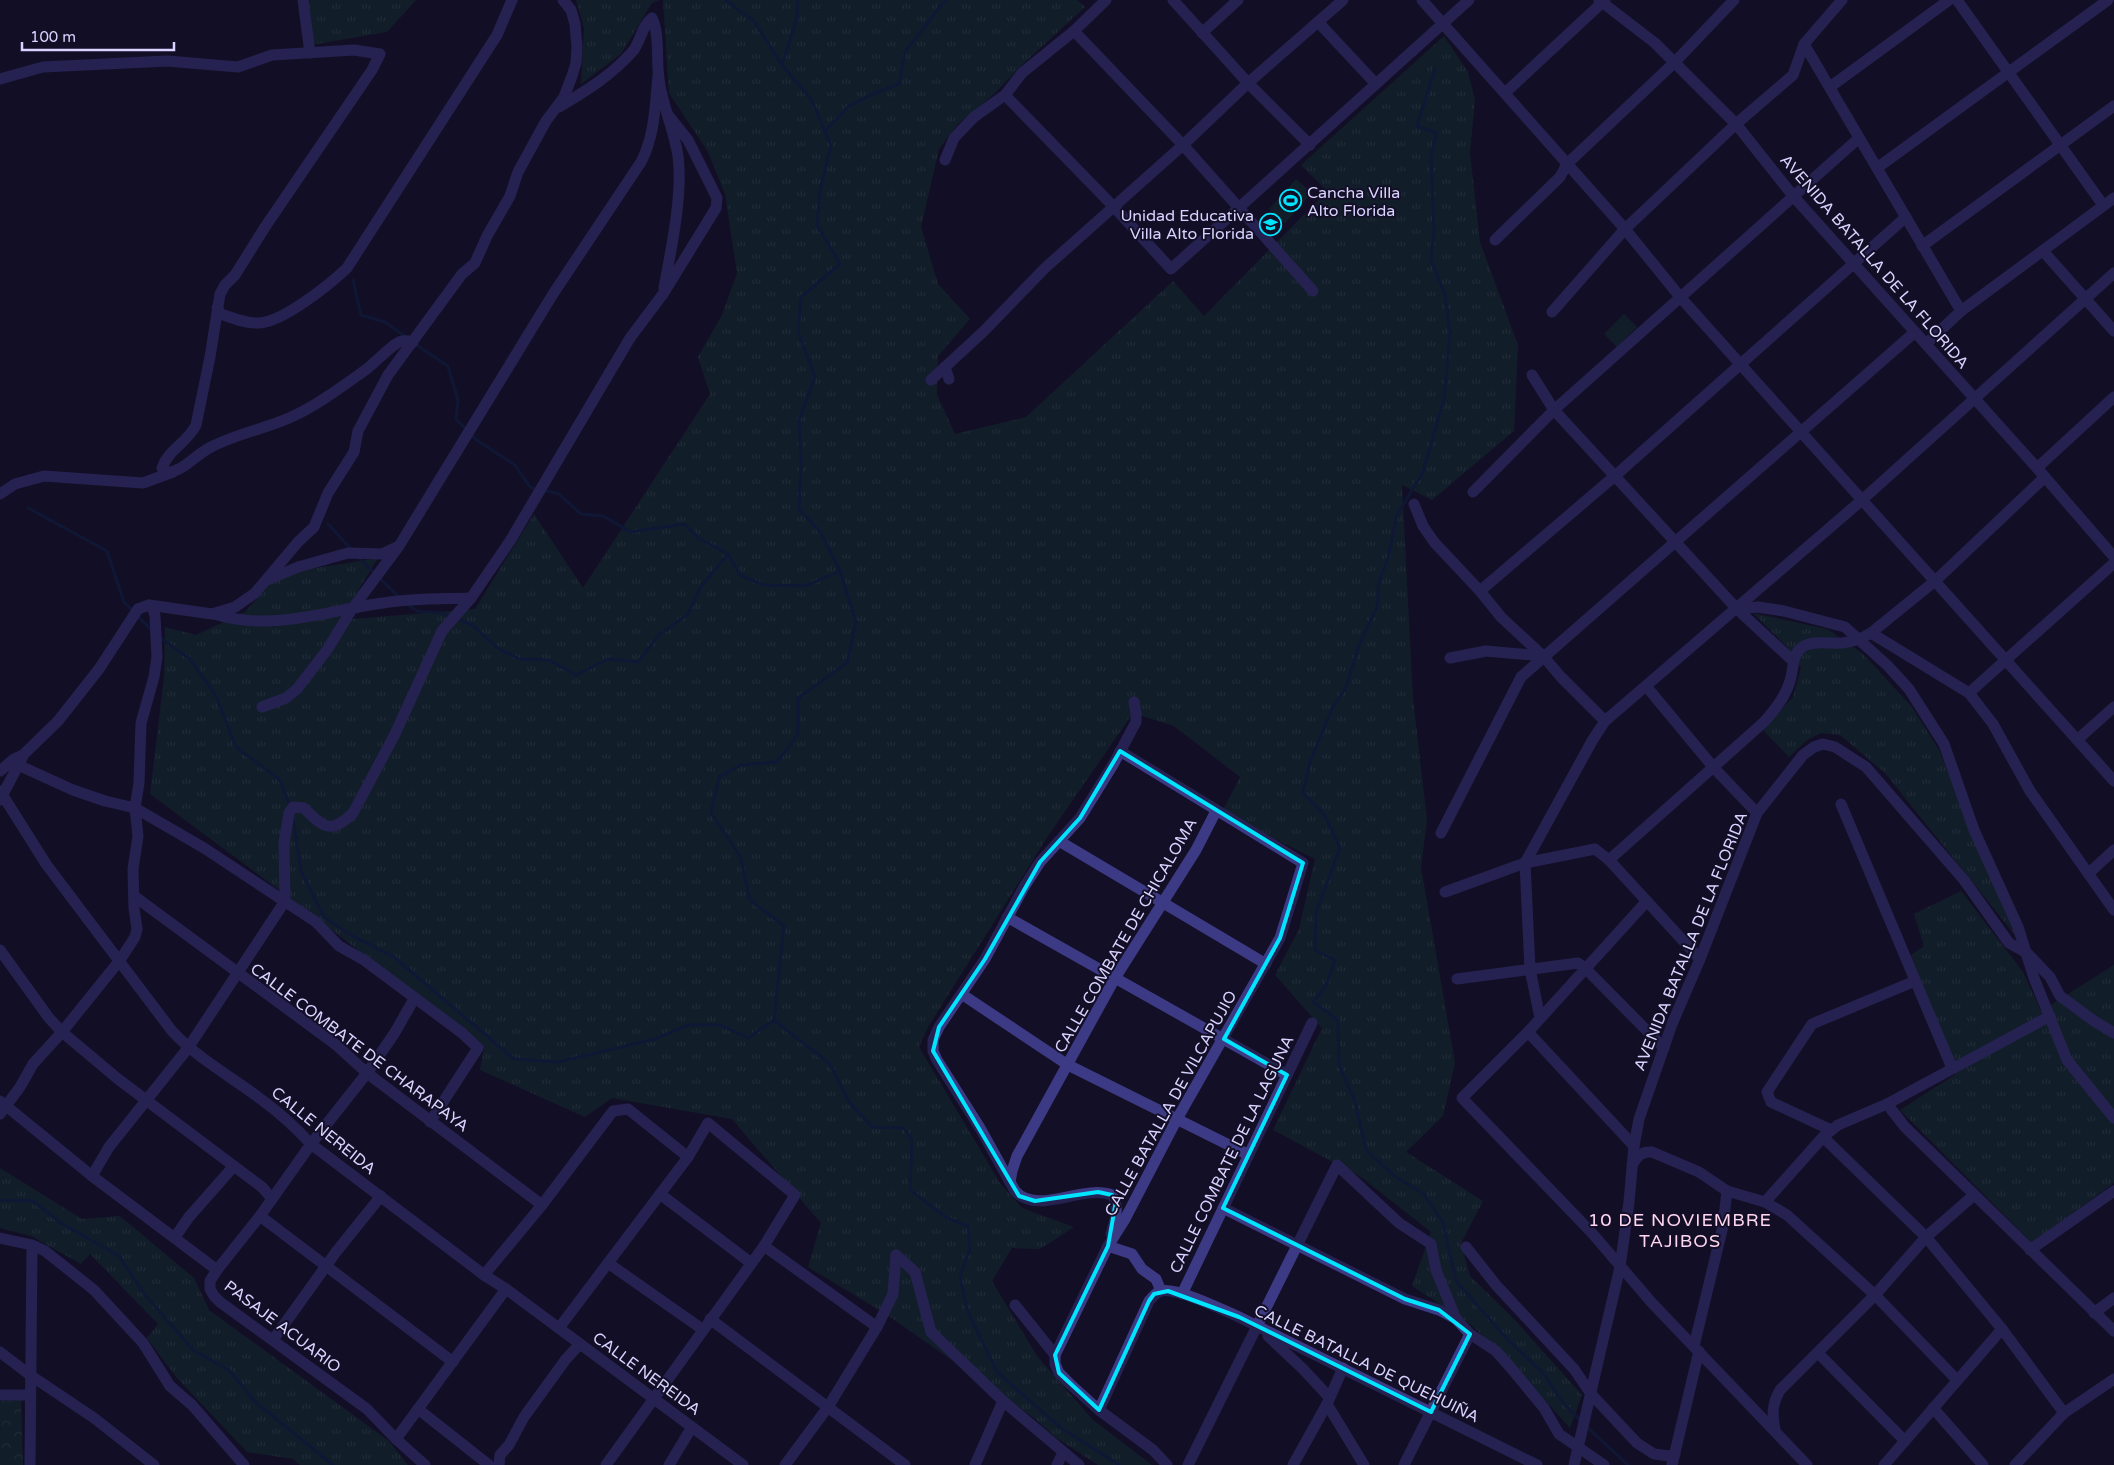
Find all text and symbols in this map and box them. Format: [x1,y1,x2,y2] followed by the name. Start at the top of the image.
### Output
[22,20,175,52] scale bar
[30,28,76,46] text: 100 m
[1776,150,1973,373] street label: AVENIDA BATALLA DE LA FLORIDA
[1307,183,1400,221] place label: Cancha Villa Alto Florida
[1279,189,1303,213] sports icon: Cancha Villa Alto Florida
[1120,206,1254,244] place label: Unidad Educativa Villa Alto Florida
[1258,212,1282,236] school or university icon: Unidad Educativa Villa Alto Florida
[1630,809,1752,1074] street label: AVENIDA BATALLA DE LA FLORIDA
[1050,814,1202,1057] street label: CALLE COMBATE DE CHICALOMA
[246,959,473,1137] street label: CALLE COMBATE DE CHARAPAYA
[1100,987,1241,1220] street label: CALLE BATALLA DE VILCAPUJIO
[1165,1032,1298,1277] street label: CALLE COMBATE DE LA LAGUNA
[267,1082,380,1179] street label: CALLE NEREIDA
[1588,1209,1772,1252] district label: 10 DE NOVIEMBRE TAJIBOS
[220,1276,345,1377] street label: PASAJE ACUARIO
[1251,1301,1482,1427] street label: CALLE BATALLA DE QUEHUIÑA
[588,1328,704,1420] street label: CALLE NEREIDA

